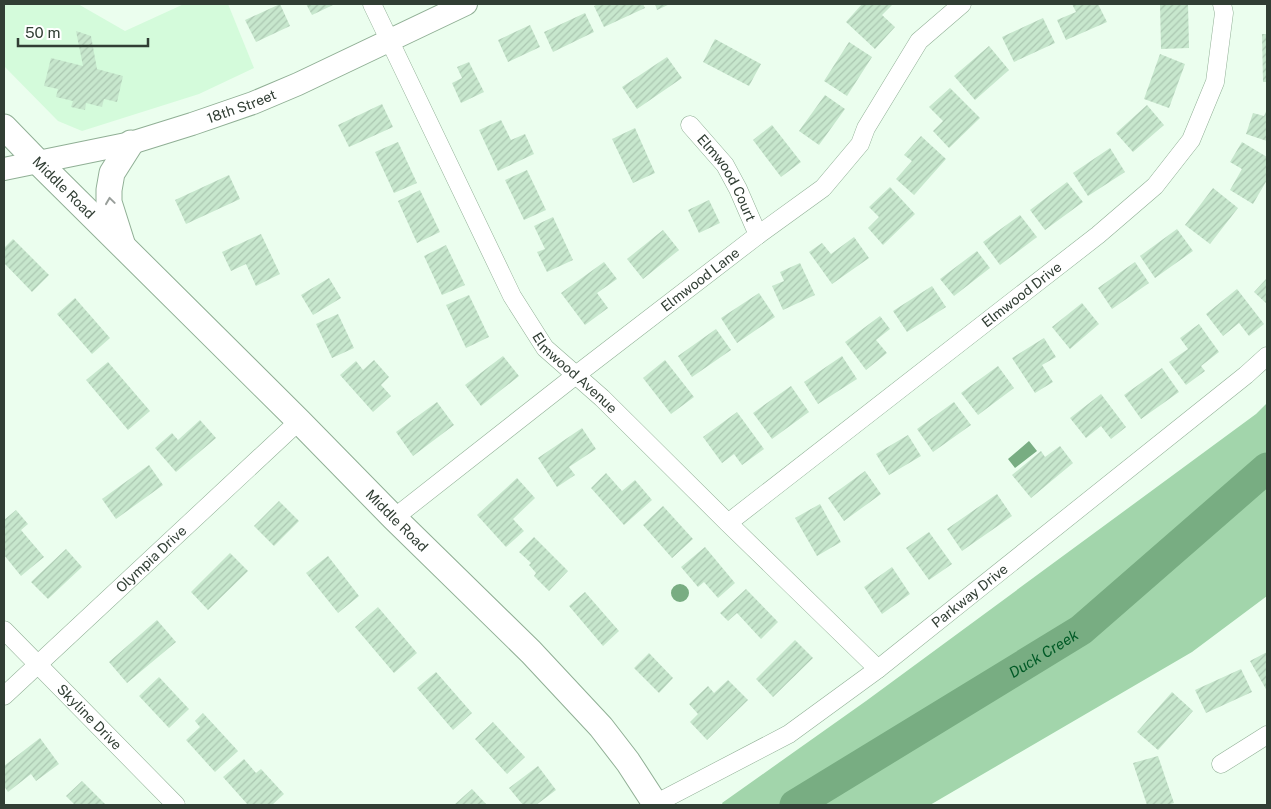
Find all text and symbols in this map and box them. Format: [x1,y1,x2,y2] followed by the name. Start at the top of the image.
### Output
[18,15,148,47] scale bar
[25,24,60,41] text: 50 m
[205,86,278,126] street label: 18th Street
[694,131,759,224] street label: Elmwood Court
[29,153,98,222] street label: Middle Road
[105,197,116,205] one-way arrow
[658,244,743,315] street label: Elmwood Lane
[979,259,1065,330] street label: Elmwood Drive
[529,329,621,417] street label: Elmwood Avenue
[363,486,431,555] street label: Middle Road
[113,522,190,596] street label: Olympia Drive
[928,561,1011,631] street label: Parkway Drive
[1005,625,1082,681] water label: Duck Creek
[54,681,125,753] street label: Skyline Drive

